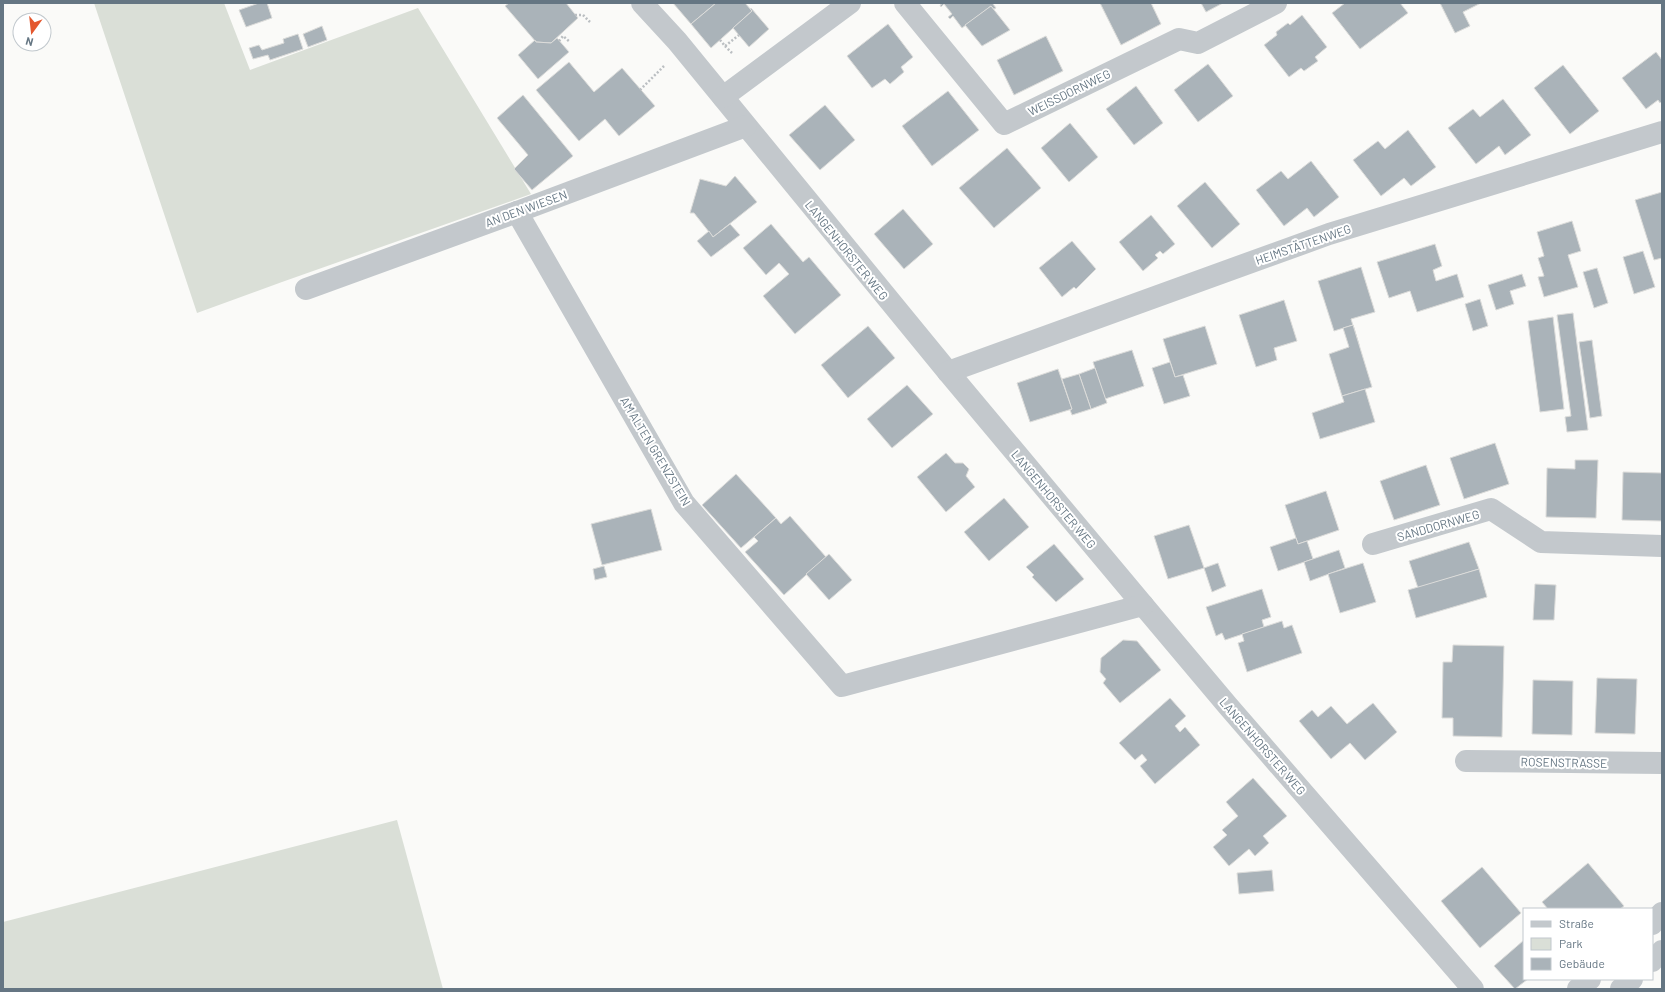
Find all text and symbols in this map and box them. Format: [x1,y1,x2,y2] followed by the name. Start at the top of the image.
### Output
[12,12,52,52] north arrow
[24,35,35,49] text: N
[1025,66,1113,118] street label: WEISSDORNWEG
[483,187,569,229] street label: AN DEN WIESEN
[803,198,891,302] street label: LANGENHORSTER WEG
[1253,221,1353,267] street label: HEIMSTÄTTENWEG
[618,394,694,508] street label: AM ALTEN GRENZSTEIN
[1009,447,1099,551] street label: LANGENHORSTER WEG
[1395,507,1481,543] street label: SANDDORNWEG
[1217,695,1309,797] street label: LANGENHORSTER WEG
[1521,754,1607,770] street label: ROSENSTRASSE
[1523,908,1653,980] legend
[1559,916,1594,930] text: Straße
[1559,936,1583,950] text: Park
[1559,956,1605,970] text: Gebäude

